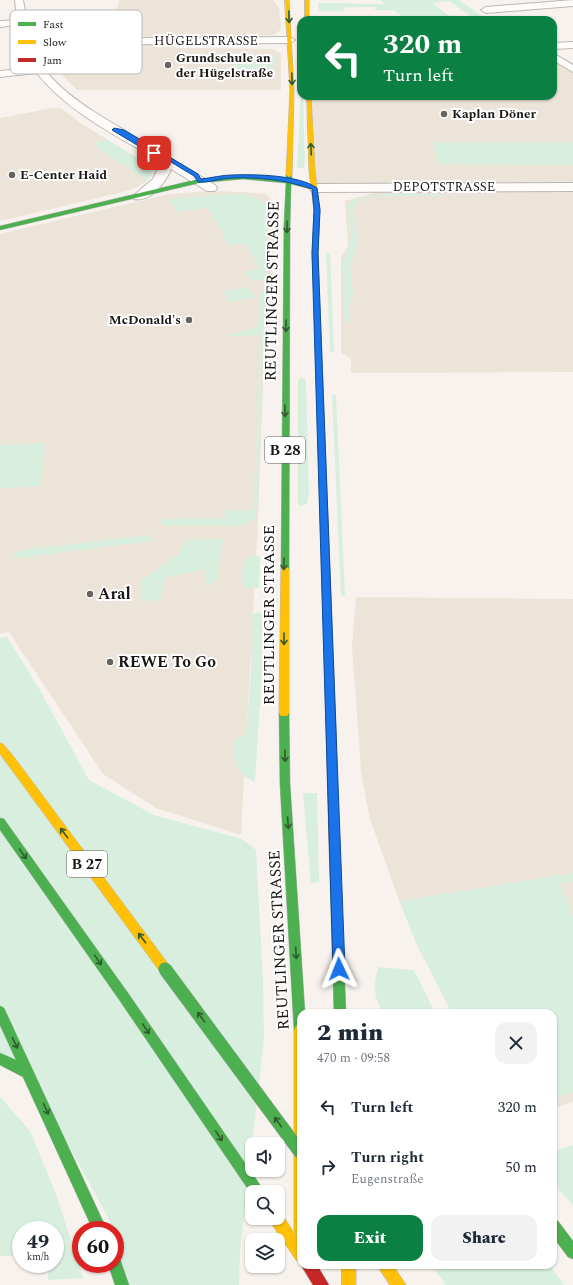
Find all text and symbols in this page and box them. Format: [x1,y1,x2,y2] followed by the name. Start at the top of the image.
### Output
[10,10,142,74] legend
[285,10,293,23] one-way arrow
[43,16,64,33] text: Fast
[383,23,462,66] text: 320 m
[154,31,258,51] street label: HÜGELSTRASSE
[317,32,369,84] icon: left
[43,34,67,51] text: Slow
[176,48,273,83] place label: Grundschule an der Hügelstraße
[43,52,62,69] text: Jam
[163,60,173,70] marker: Grundschule an der Hügelstraße
[383,62,454,89] text: Turn left
[288,72,296,85] one-way arrow
[452,104,537,124] place label: Kaplan Döner
[439,109,449,119] marker: Kaplan Döner
[137,136,171,170] pin
[143,142,165,164] icon: arrive
[308,143,315,156] one-way arrow
[20,165,108,185] place label: E-Center Haid
[7,170,17,180] marker: E-Center Haid
[393,177,495,197] street label: DEPOTSTRASSE
[258,201,286,381] street label: REUTLINGER STRASSE
[283,220,291,233] one-way arrow
[109,310,181,330] place label: McDonald's
[184,315,194,325] marker: McDonald's
[282,319,290,332] one-way arrow
[281,404,289,417] one-way arrow
[265,437,305,463] road number: B 28
[257,525,281,705] street label: REUTLINGER STRASSE
[280,557,288,570] one-way arrow
[98,582,131,606] place label: Aral
[85,589,95,599] marker: Aral
[280,632,288,645] one-way arrow
[118,650,216,674] place label: REWE To Go
[105,657,115,667] marker: REWE To Go
[281,749,288,762] one-way arrow
[284,816,291,829] one-way arrow
[60,828,68,839] one-way arrow
[19,848,27,859] one-way arrow
[262,849,296,1031] street label: REUTLINGER STRASSE
[67,851,107,877] road number: B 27
[138,932,146,943] one-way arrow
[292,946,299,959] one-way arrow
[318,948,360,990] position arrow
[94,954,102,965] one-way arrow
[197,1012,205,1023] one-way arrow
[317,1015,383,1051] text: 2 min
[495,1022,537,1064] button: close
[142,1023,150,1034] one-way arrow
[12,1036,19,1048] one-way arrow
[317,1048,390,1068] text: 470 m · 09:58
[317,1096,339,1118] icon: left
[351,1096,413,1119] text: Turn left
[498,1096,537,1119] text: 320 m
[43,1102,50,1114] one-way arrow
[274,1117,282,1128] one-way arrow
[215,1130,223,1141] one-way arrow
[245,1137,285,1273] map controls
[245,1137,285,1177] button: sound
[351,1146,424,1169] text: Turn right
[317,1156,339,1178] icon: right
[505,1156,537,1179] text: 50 m
[351,1169,424,1189] text: Eugenstraße
[245,1185,285,1225] button: search
[317,1215,423,1261] button: Exit
[431,1215,537,1261] button: Share
[72,1221,124,1273] speed limit sign: 60
[27,1227,49,1257] text: 49
[245,1233,285,1273] button: layers
[27,1249,49,1265] text: km/h

